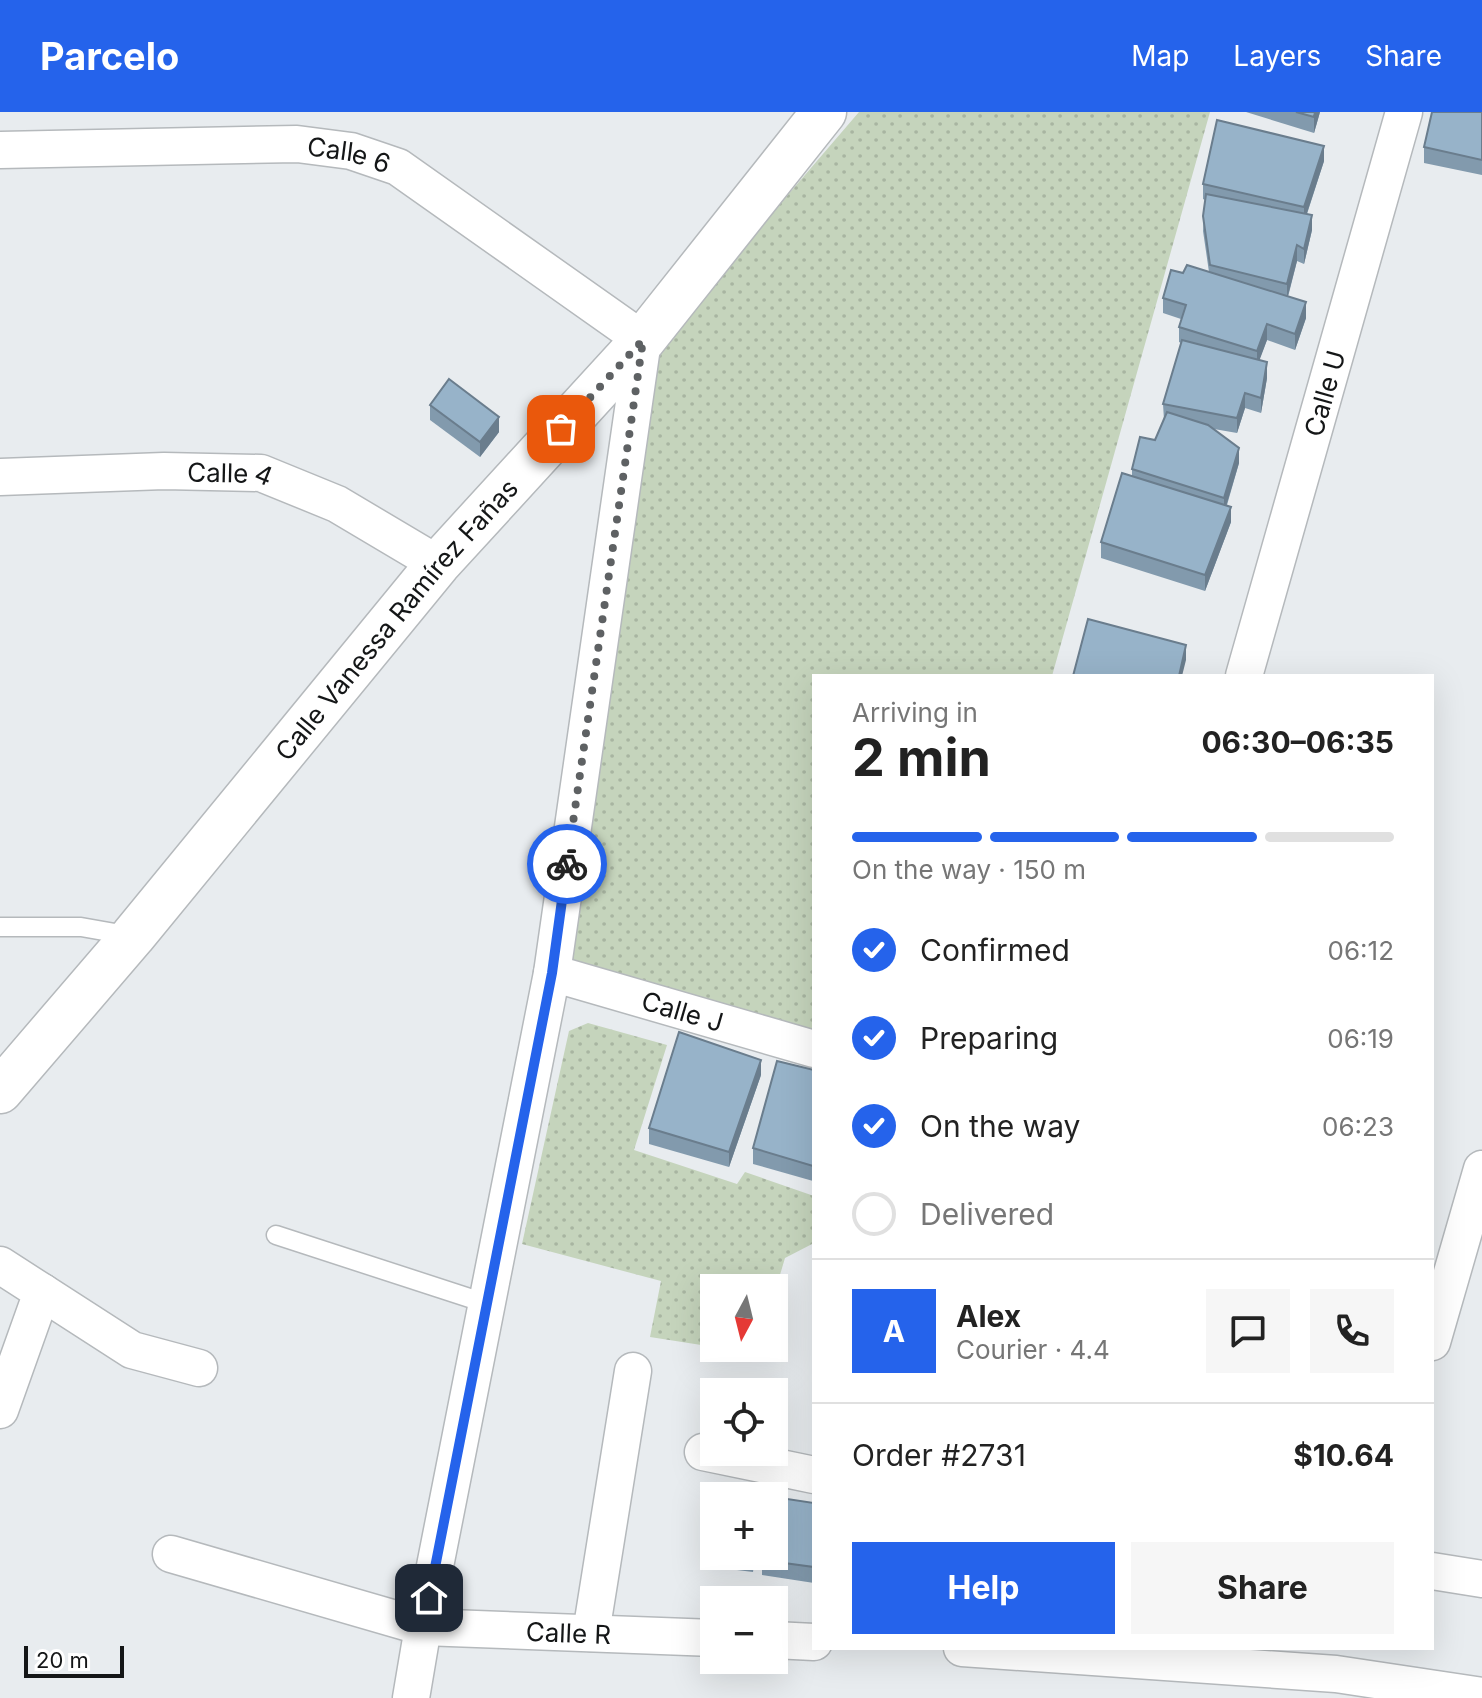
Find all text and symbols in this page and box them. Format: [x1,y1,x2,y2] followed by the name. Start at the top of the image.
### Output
[40,33,179,79] text: Parcelo
[1131,39,1189,73] text: Map
[1233,39,1321,73] text: Layers
[1365,39,1442,73] text: Share
[305,130,395,179] street label: Calle 6
[1297,347,1351,440] street label: Calle U
[527,395,595,463] pin
[539,407,583,451] icon: bag
[187,456,278,492] street label: Calle 4
[268,472,524,766] street label: Calle Vanessa Ramírez Fañas
[852,697,978,728] text: Arriving in
[1201,724,1394,760] text: 06:30–06:35
[852,726,991,789] text: 2 min
[527,824,607,904] courier
[545,842,589,886] icon: bike
[852,854,1086,885] text: On the way · 150 m
[852,928,896,972] icon: check
[920,932,1070,968] text: Confirmed
[1328,935,1394,966] text: 06:12
[638,984,727,1037] street label: Calle J
[852,1016,896,1060] icon: check
[920,1020,1058,1056] text: Preparing
[1327,1023,1394,1054] text: 06:19
[852,1104,896,1148] icon: check
[920,1108,1080,1144] text: On the way
[1322,1111,1394,1142] text: 06:23
[920,1196,1054,1232] text: Delivered
[700,1274,788,1362] north arrow
[700,1274,788,1674] map controls
[1206,1289,1290,1373] button: chat
[1310,1289,1394,1373] button: phone
[956,1298,1021,1334] text: Alex
[883,1313,905,1349] text: A
[956,1334,1110,1365] text: Courier · 4.4
[700,1378,788,1466] button: locate
[852,1437,1026,1473] text: Order #2731
[1293,1437,1394,1473] text: $10.64
[700,1482,788,1570] button: +
[852,1542,1115,1634] button: Help
[1131,1542,1394,1634] button: Share
[395,1564,463,1632] pin
[407,1576,451,1620] icon: home
[700,1586,788,1674] button: −
[525,1615,612,1650] street label: Calle R
[24,1642,124,1678] scale bar
[36,1647,89,1673] text: 20 m

